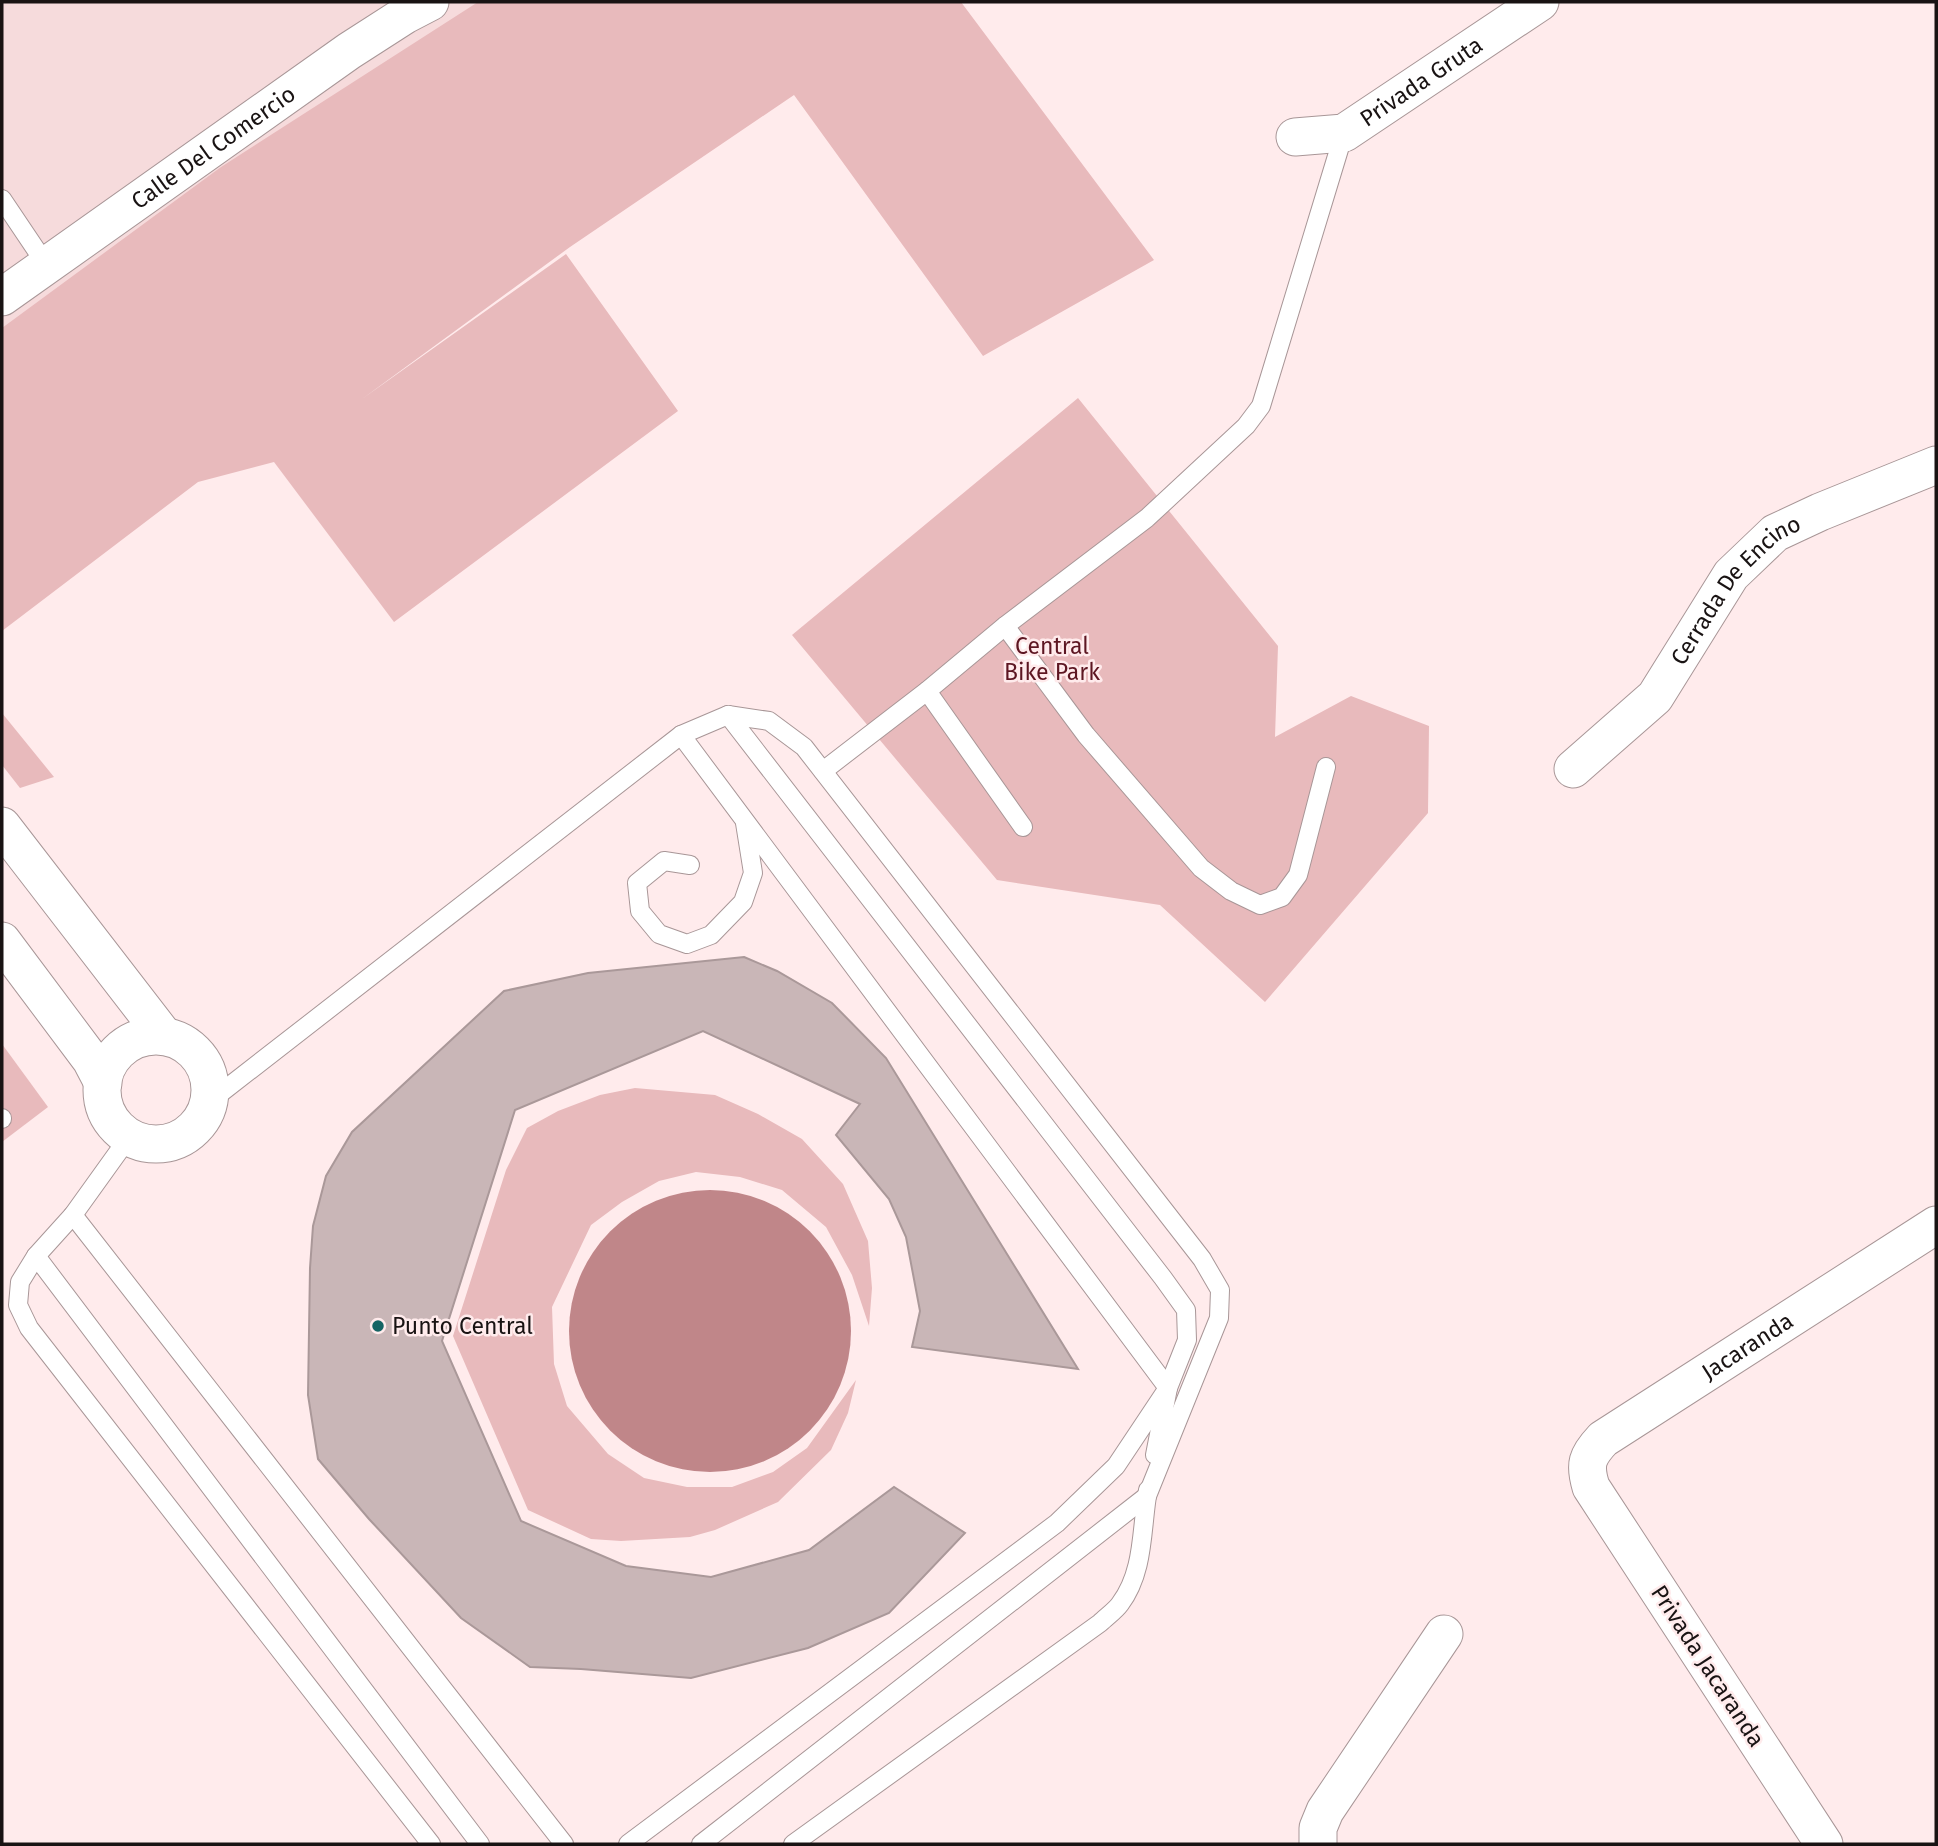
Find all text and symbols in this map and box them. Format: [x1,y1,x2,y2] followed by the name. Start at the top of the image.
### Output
[1355,30,1488,132] street label: Privada Gruta
[126,80,301,215] street label: Calle Del Comercio
[1665,509,1805,670] street label: Cerrada De Encino
[1004,632,1100,686] park label: Central Bike Park
[1696,1307,1798,1386] street label: Jacaranda
[392,1312,533,1340] place label: Punto Central
[370,1318,386,1334] marker: Punto Central
[1645,1580,1771,1752] street label: Privada Jacaranda

